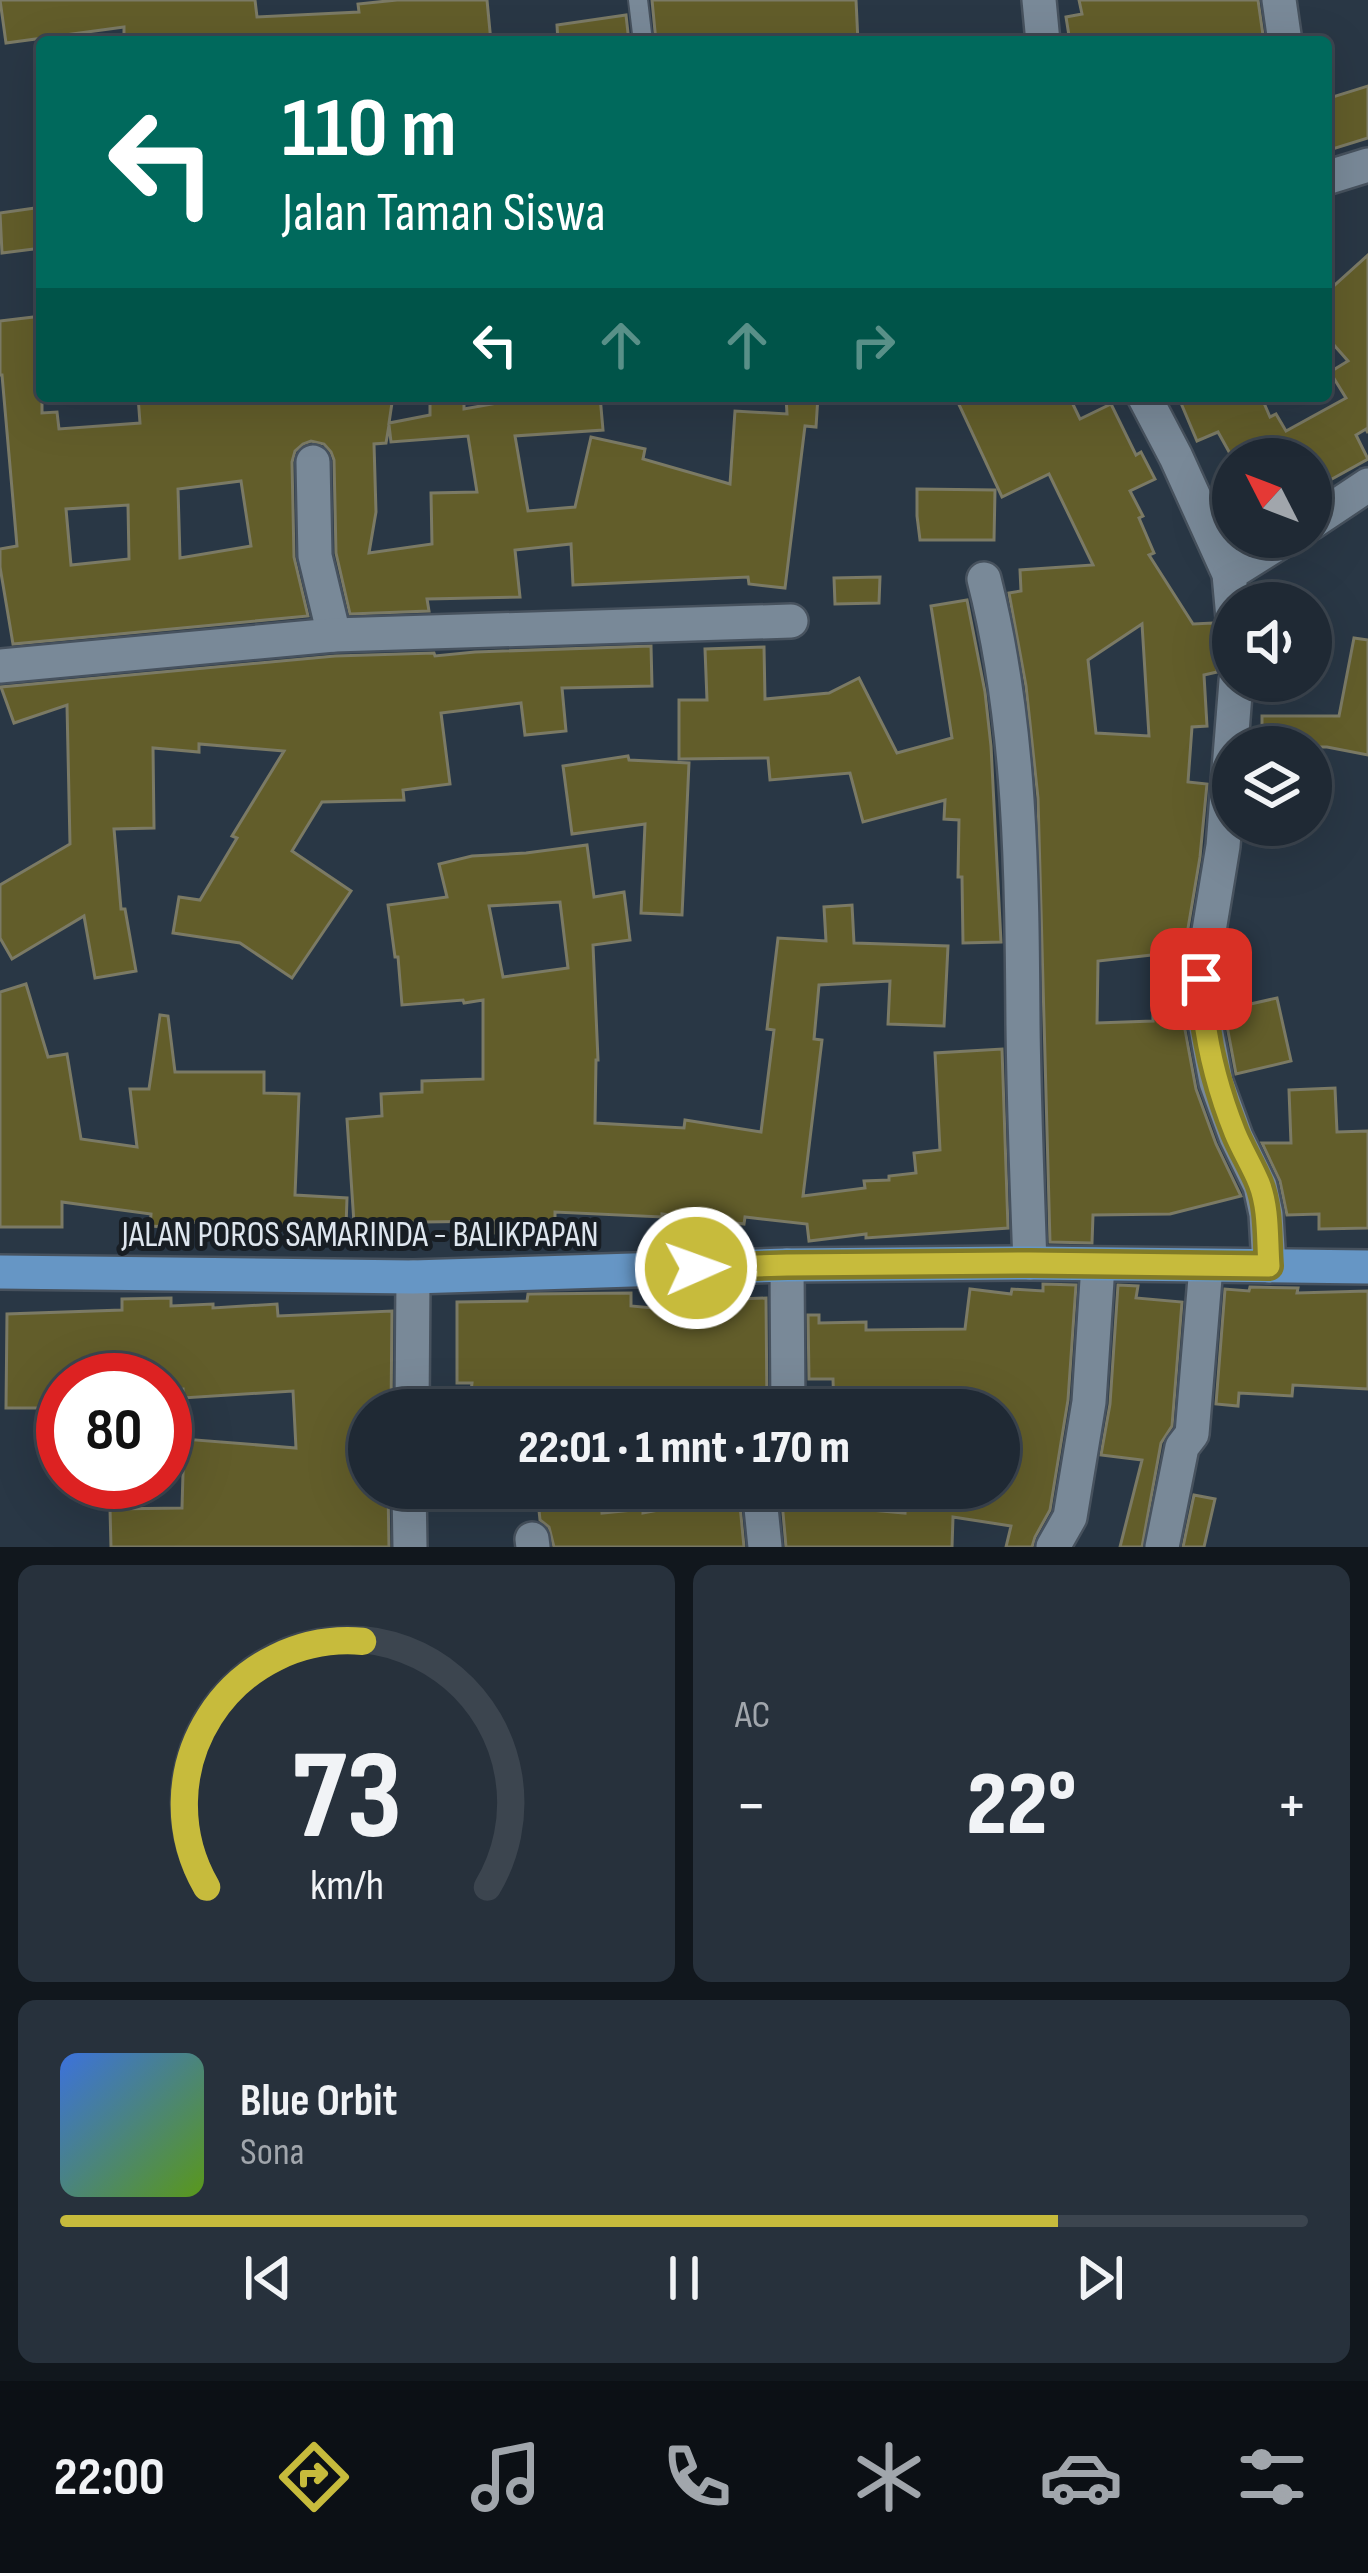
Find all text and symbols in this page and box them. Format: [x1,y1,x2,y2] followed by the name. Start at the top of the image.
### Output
[282,79,457,180] text: 110 m
[84,84,240,240] icon: left
[282,181,606,246] text: Jalan Taman Siswa
[462,312,528,378] icon: left
[588,312,654,378] icon: ahead
[714,312,780,378] icon: ahead
[840,312,906,378] icon: right
[1212,438,1332,558] north arrow
[1212,438,1332,846] map controls
[1212,582,1332,702] button: sound
[1212,726,1332,846] button: layers
[1150,928,1252,1030] pin
[1168,946,1234,1012] icon: arrive
[633,1205,759,1331] position arrow
[120,1214,599,1257] street label: JALAN POROS SAMARINDA - BALIKPAPAN
[36,1353,192,1509] speed limit sign: 80
[518,1421,850,1476] text: 22:01 · 1 mnt · 170 m
[735,1692,770,1739] text: AC
[291,1724,402,1873] text: 73
[966,1752,1077,1860] text: 22°
[735,1767,767,1846] text: −
[1276,1767,1308,1846] text: +
[309,1859,384,1911] text: km/h
[240,2074,397,2129] text: Blue Orbit
[240,2129,305,2176] text: Sona
[235,2245,301,2311] icon: previous
[651,2245,717,2311] icon: pause
[1067,2245,1133,2311] icon: next
[272,2435,356,2519] icon: directions
[464,2435,548,2519] icon: music
[655,2435,739,2519] icon: phone
[847,2435,931,2519] icon: climate
[1039,2435,1123,2519] icon: car
[1230,2435,1314,2519] icon: filters
[54,2445,165,2510] text: 22:00

